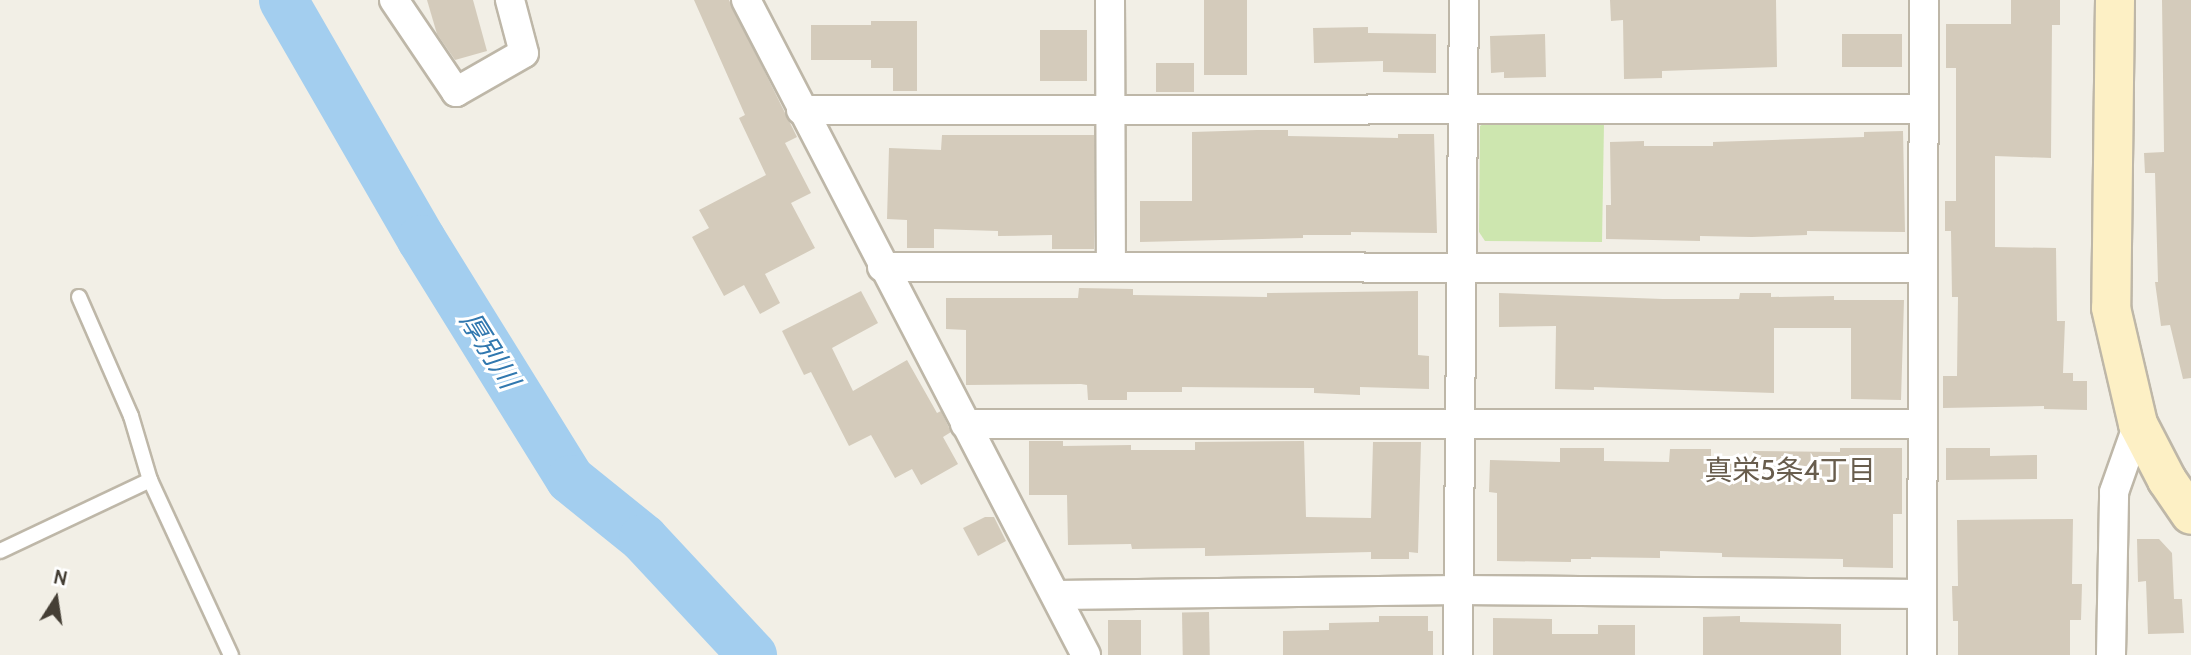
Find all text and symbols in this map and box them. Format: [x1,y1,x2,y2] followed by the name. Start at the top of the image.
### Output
[453,305,527,395] water label: 厚別川
[1704,453,1876,487] district label: 真栄5条4丁目
[21,564,91,634] north arrow
[52,565,69,591] text: N

